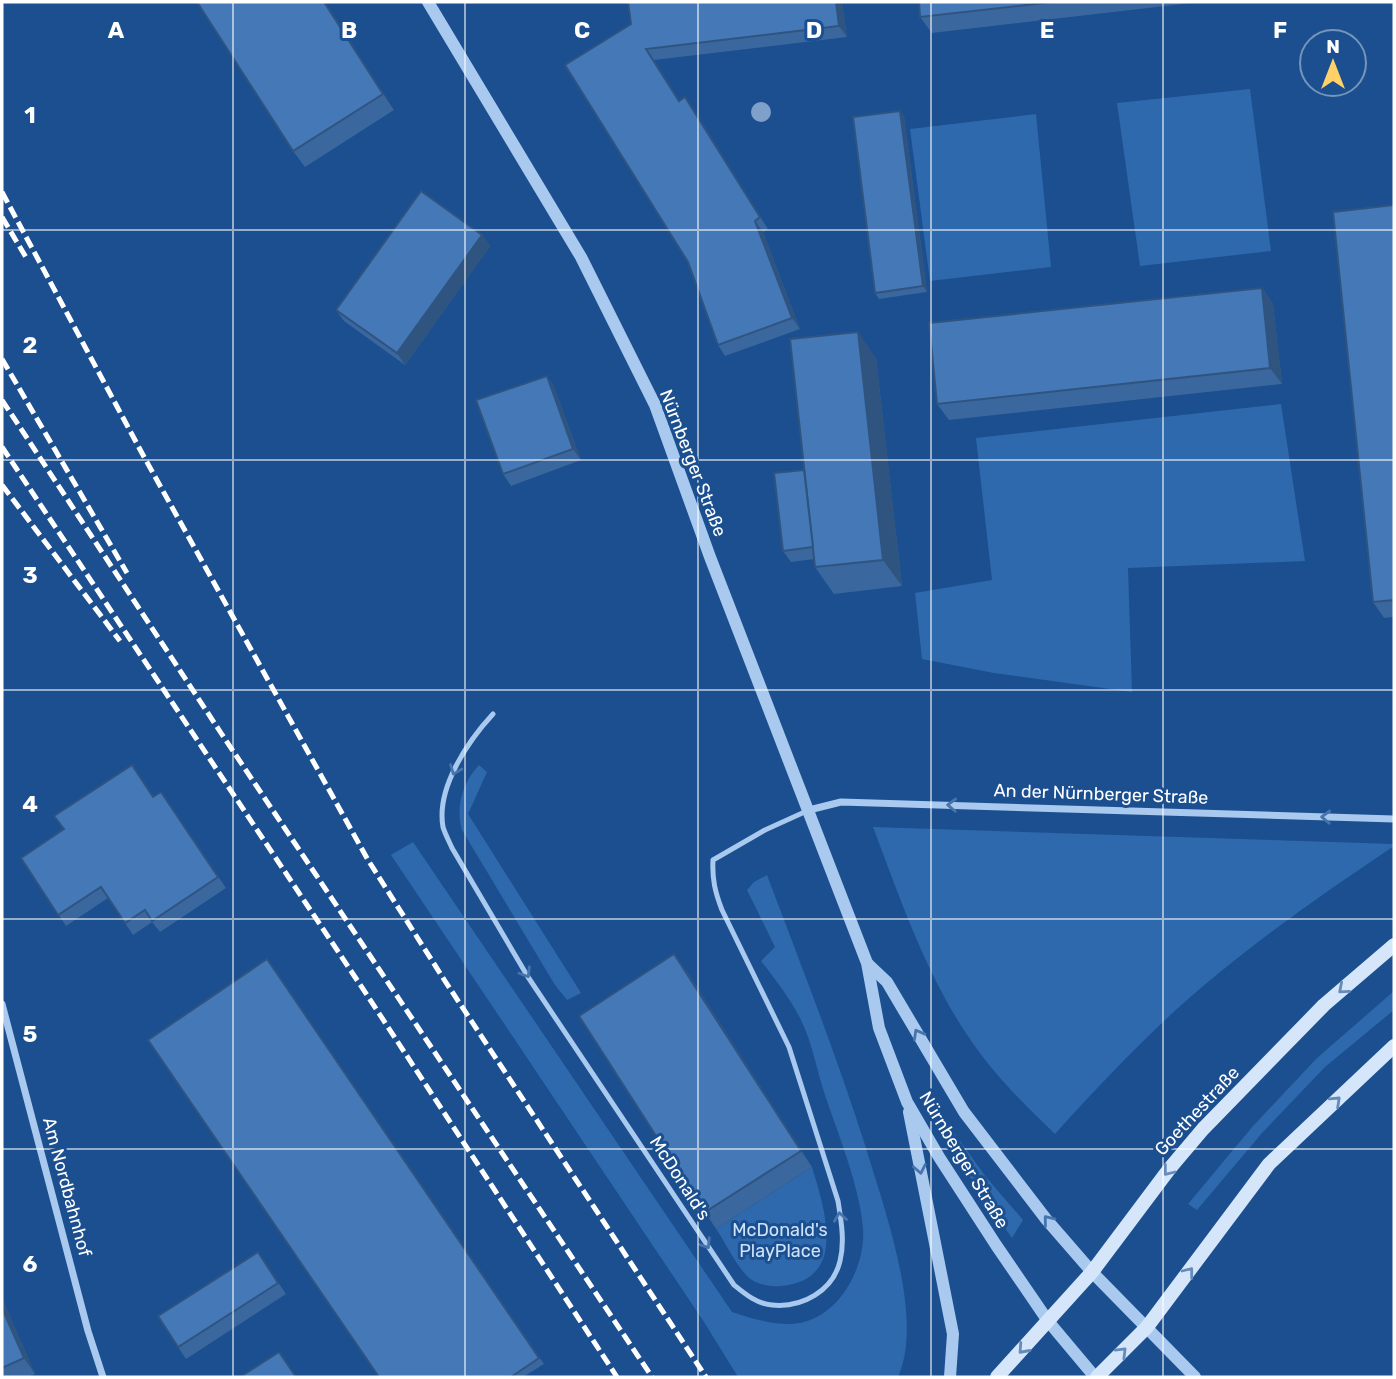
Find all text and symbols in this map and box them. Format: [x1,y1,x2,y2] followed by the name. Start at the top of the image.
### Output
[108,16,125,44] text: A
[341,16,357,44] text: B
[574,16,590,44] text: C
[806,16,822,44] text: D
[1040,16,1054,44] text: E
[1273,16,1287,44] text: F
[1298,28,1368,98] north arrow
[1326,35,1340,58] text: N
[24,101,36,129] text: 1
[23,331,37,359] text: 2
[655,386,731,540] street label: Nürnberger Straße
[22,561,38,589] text: 3
[450,763,464,775] one-way arrow
[993,779,1209,809] street label: An der Nürnberger Straße
[22,790,38,818] text: 4
[946,798,957,813] one-way arrow
[1320,810,1331,825] one-way arrow
[517,965,530,978] one-way arrow
[1338,981,1351,993] one-way arrow
[23,1020,38,1048] text: 5
[913,1029,926,1042] one-way arrow
[1150,1062,1244,1160] street label: Goethestraße
[914,1088,1014,1232] street label: Nürnberger Straße
[1328,1096,1341,1109] one-way arrow
[38,1115,96,1259] street label: Am Nordbahnhof
[645,1132,715,1224] street label: McDonald's
[912,1163,927,1175] one-way arrow
[1164,1163,1177,1175] one-way arrow
[833,1211,848,1222] one-way arrow
[1043,1216,1056,1228] one-way arrow
[732,1219,828,1262] park label: McDonald's PlayPlace
[698,1236,710,1249] one-way arrow
[23,1250,38,1278] text: 6
[1180,1268,1193,1280] one-way arrow
[1019,1341,1031,1354] one-way arrow
[1114,1347,1127,1360] one-way arrow

